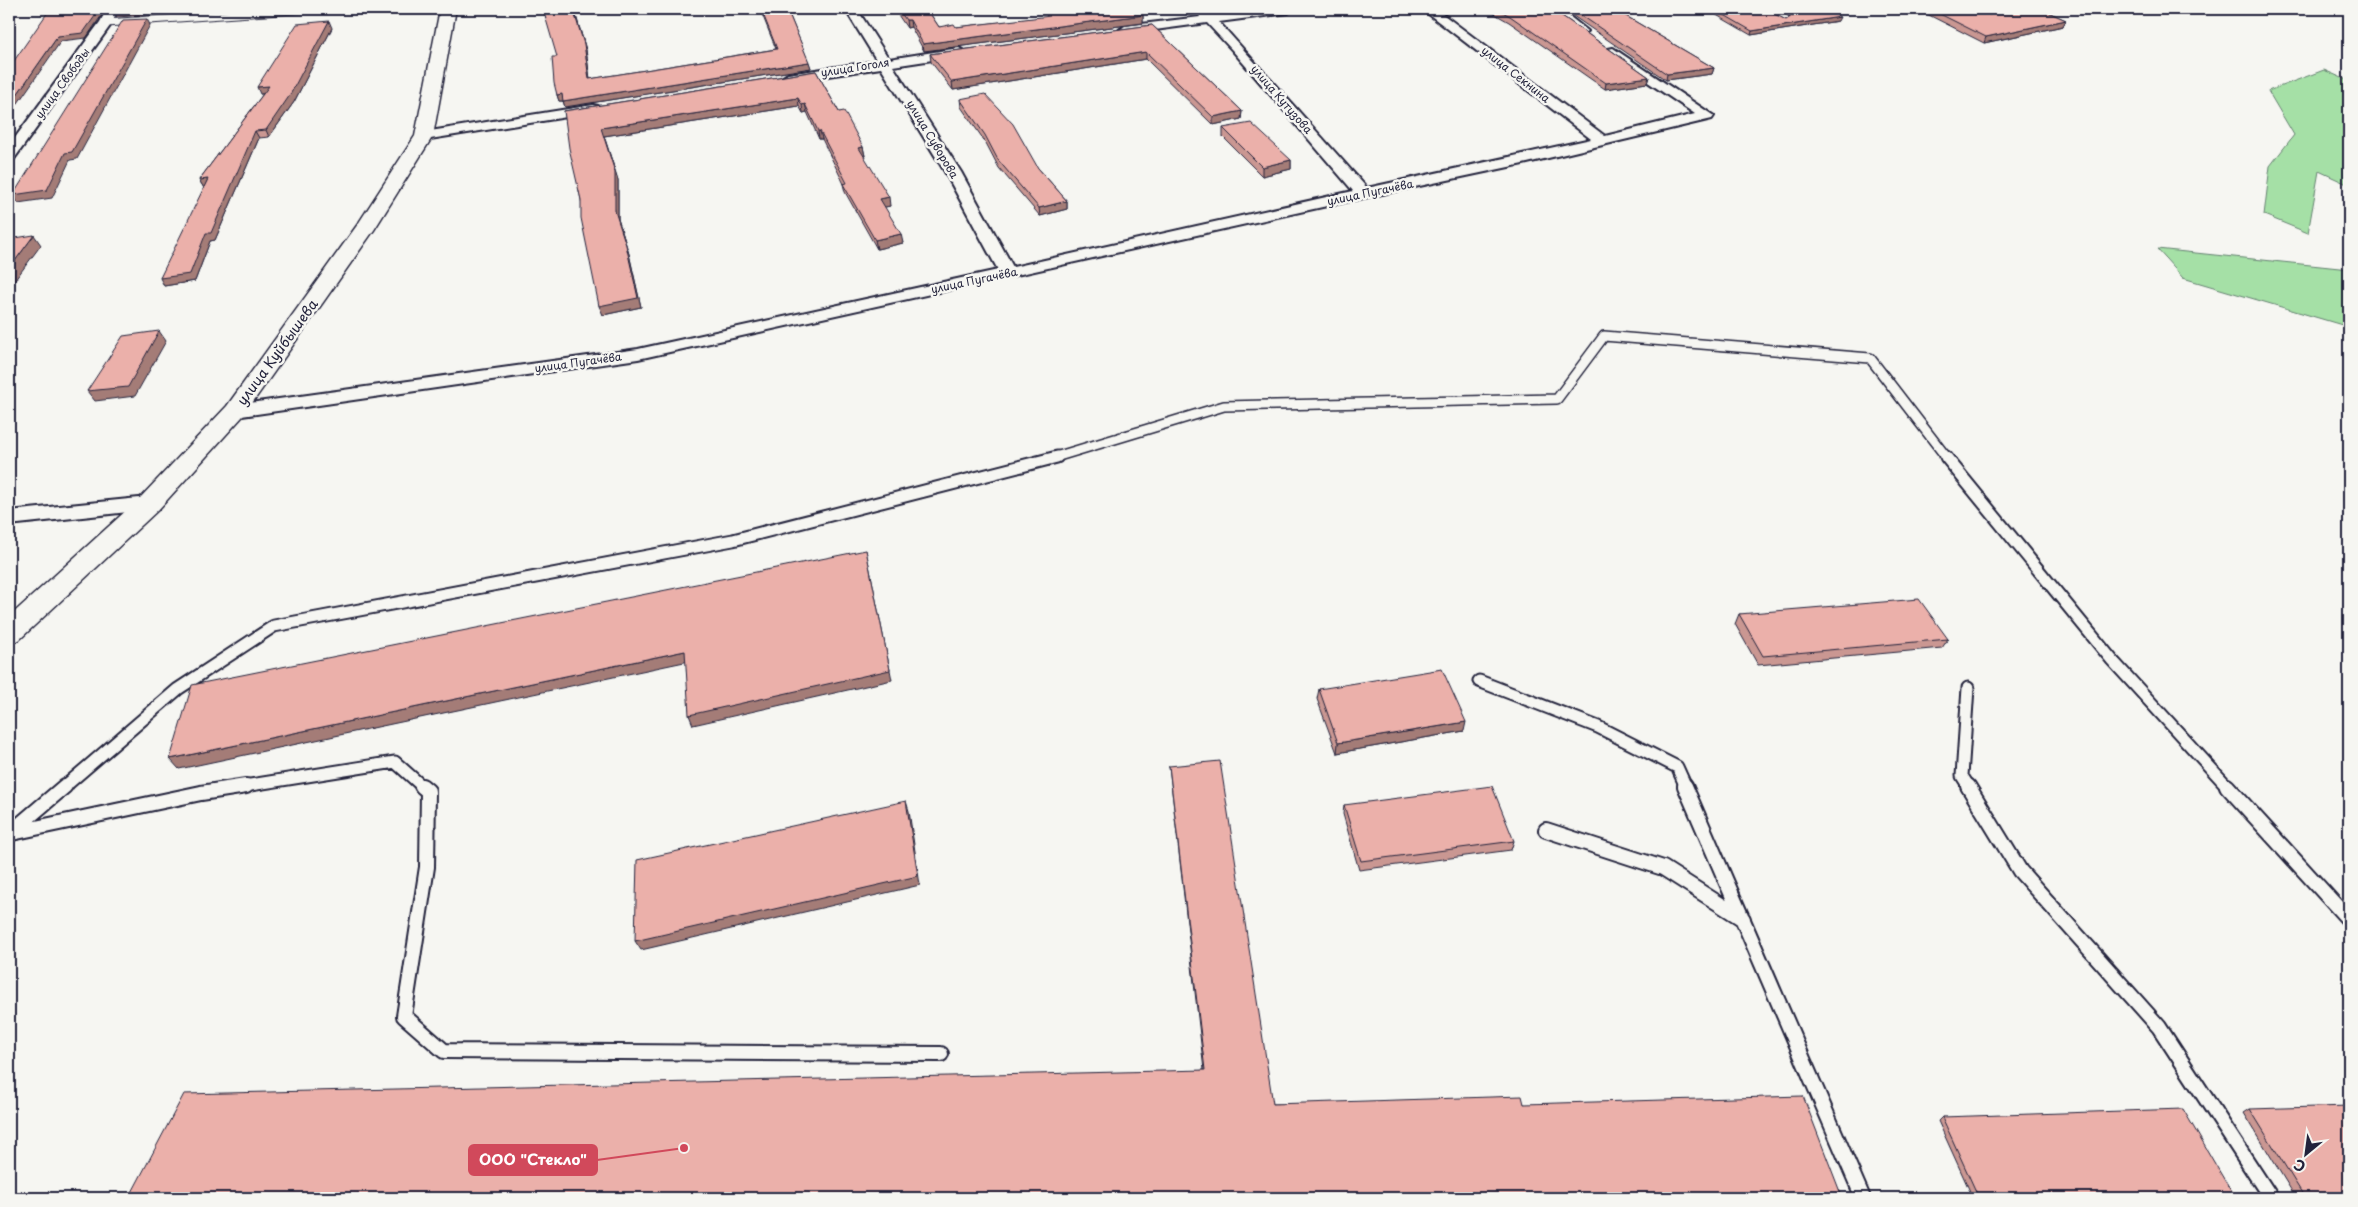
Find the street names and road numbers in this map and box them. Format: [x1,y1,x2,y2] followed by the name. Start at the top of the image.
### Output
[1478,42,1554,106] street label: улица Секнина
[30,44,94,122] street label: улица Свободы
[819,53,891,81] street label: улица Гоголя
[1247,61,1317,137] street label: улица Кутузова
[903,97,963,182] street label: улица Суворова
[1325,175,1415,209] street label: улица Пугачёва
[929,263,1019,297] street label: улица Пугачёва
[231,294,323,409] street label: улица Куйбышева
[533,347,623,377] street label: улица Пугачёва

